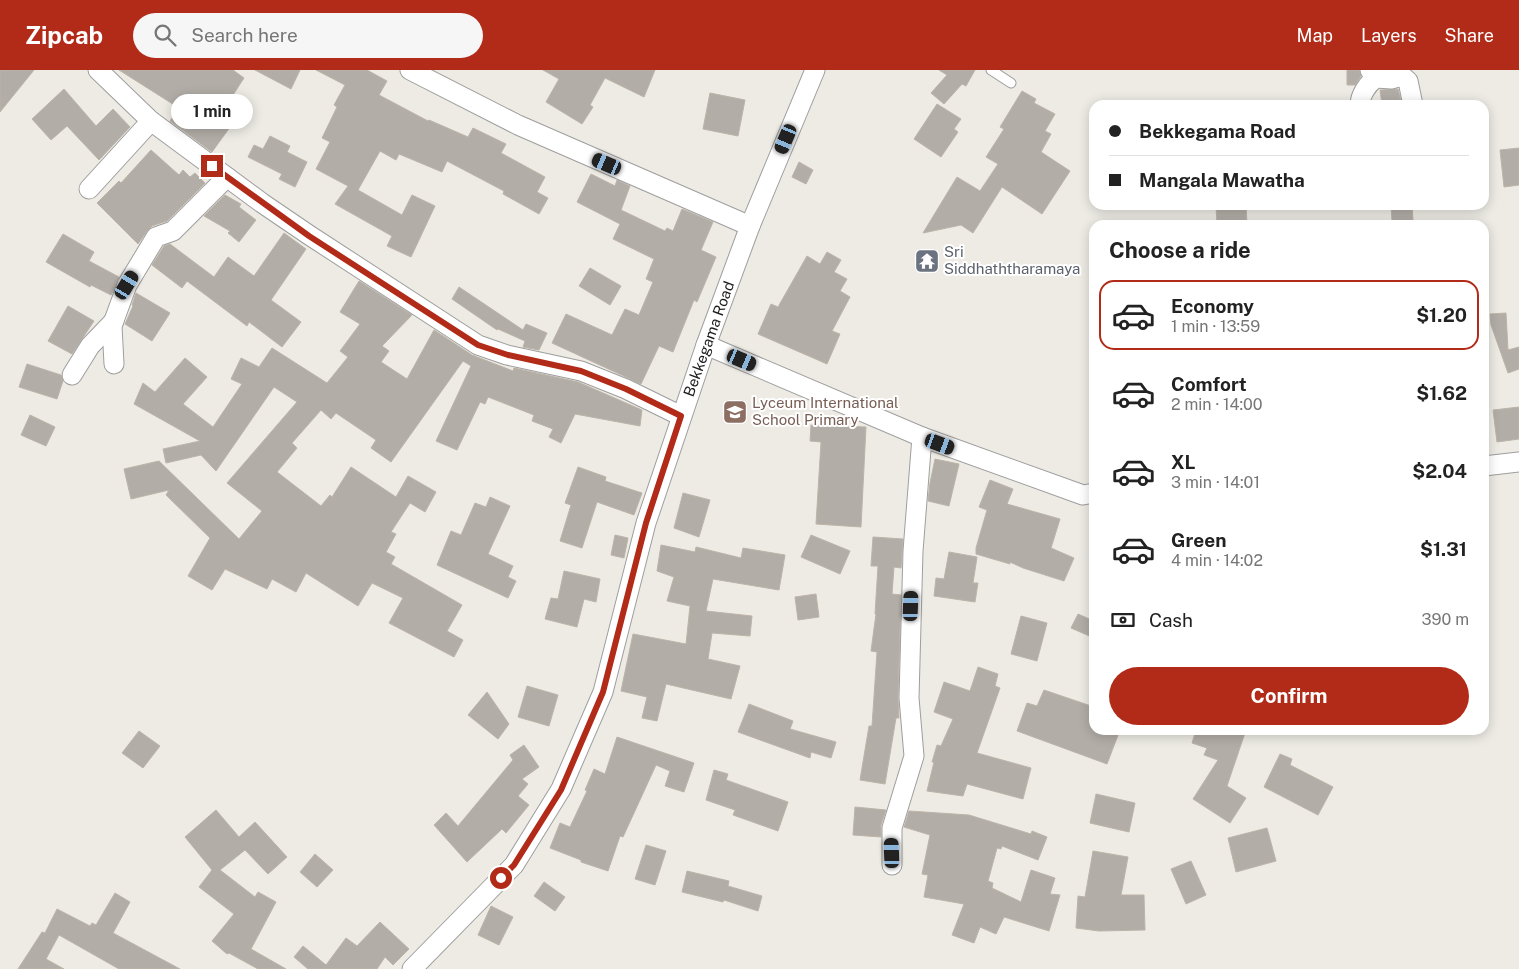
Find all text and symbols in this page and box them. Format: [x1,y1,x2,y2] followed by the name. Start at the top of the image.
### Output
[133,13,483,58] search box
[25,21,103,49] text: Zipcab
[151,21,179,49] icon: search
[191,24,298,46] text: Search here
[1297,25,1333,46] text: Map
[1361,25,1417,46] text: Layers
[1445,25,1494,46] text: Share
[171,93,253,128] callout: 1 min
[193,102,231,121] text: 1 min
[1139,120,1296,142] text: Bekkegama Road
[773,122,798,156] car
[590,151,623,177] car
[201,155,223,177] route end
[1139,169,1305,191] text: Mangala Mawatha
[1109,237,1251,263] text: Choose a ride
[944,243,1080,277] place label: Sri Siddhaththaramaya
[914,248,940,274] temple icon: Sri Siddhaththaramaya
[112,268,141,302] car
[680,279,737,399] street label: Bekkegama Road
[1111,293,1156,338] icon: car
[1171,295,1254,317] text: Economy
[1416,304,1467,326] text: $1.20
[1171,317,1260,336] text: 1 min · 13:59
[725,347,758,373] car
[1111,371,1156,416] icon: car
[1171,373,1247,395] text: Comfort
[1416,382,1467,404] text: $1.62
[752,394,899,428] place label: Lyceum International School Primary
[1171,395,1263,414] text: 2 min · 14:00
[722,399,748,425] school or university icon: Lyceum International School Primary
[923,432,956,456] car
[1111,449,1156,494] icon: car
[1171,451,1196,473] text: XL
[1412,460,1467,482] text: $2.04
[1171,473,1260,492] text: 3 min · 14:01
[1111,527,1156,572] icon: car
[1171,529,1226,551] text: Green
[1420,538,1467,560] text: $1.31
[1171,551,1263,570] text: 4 min · 14:02
[902,591,919,621] car
[1109,606,1137,634] icon: cash
[1149,609,1193,631] text: Cash
[1422,610,1469,629] text: 390 m
[1109,667,1469,725] button: Confirm
[883,838,900,868] car
[490,867,512,889] route start

